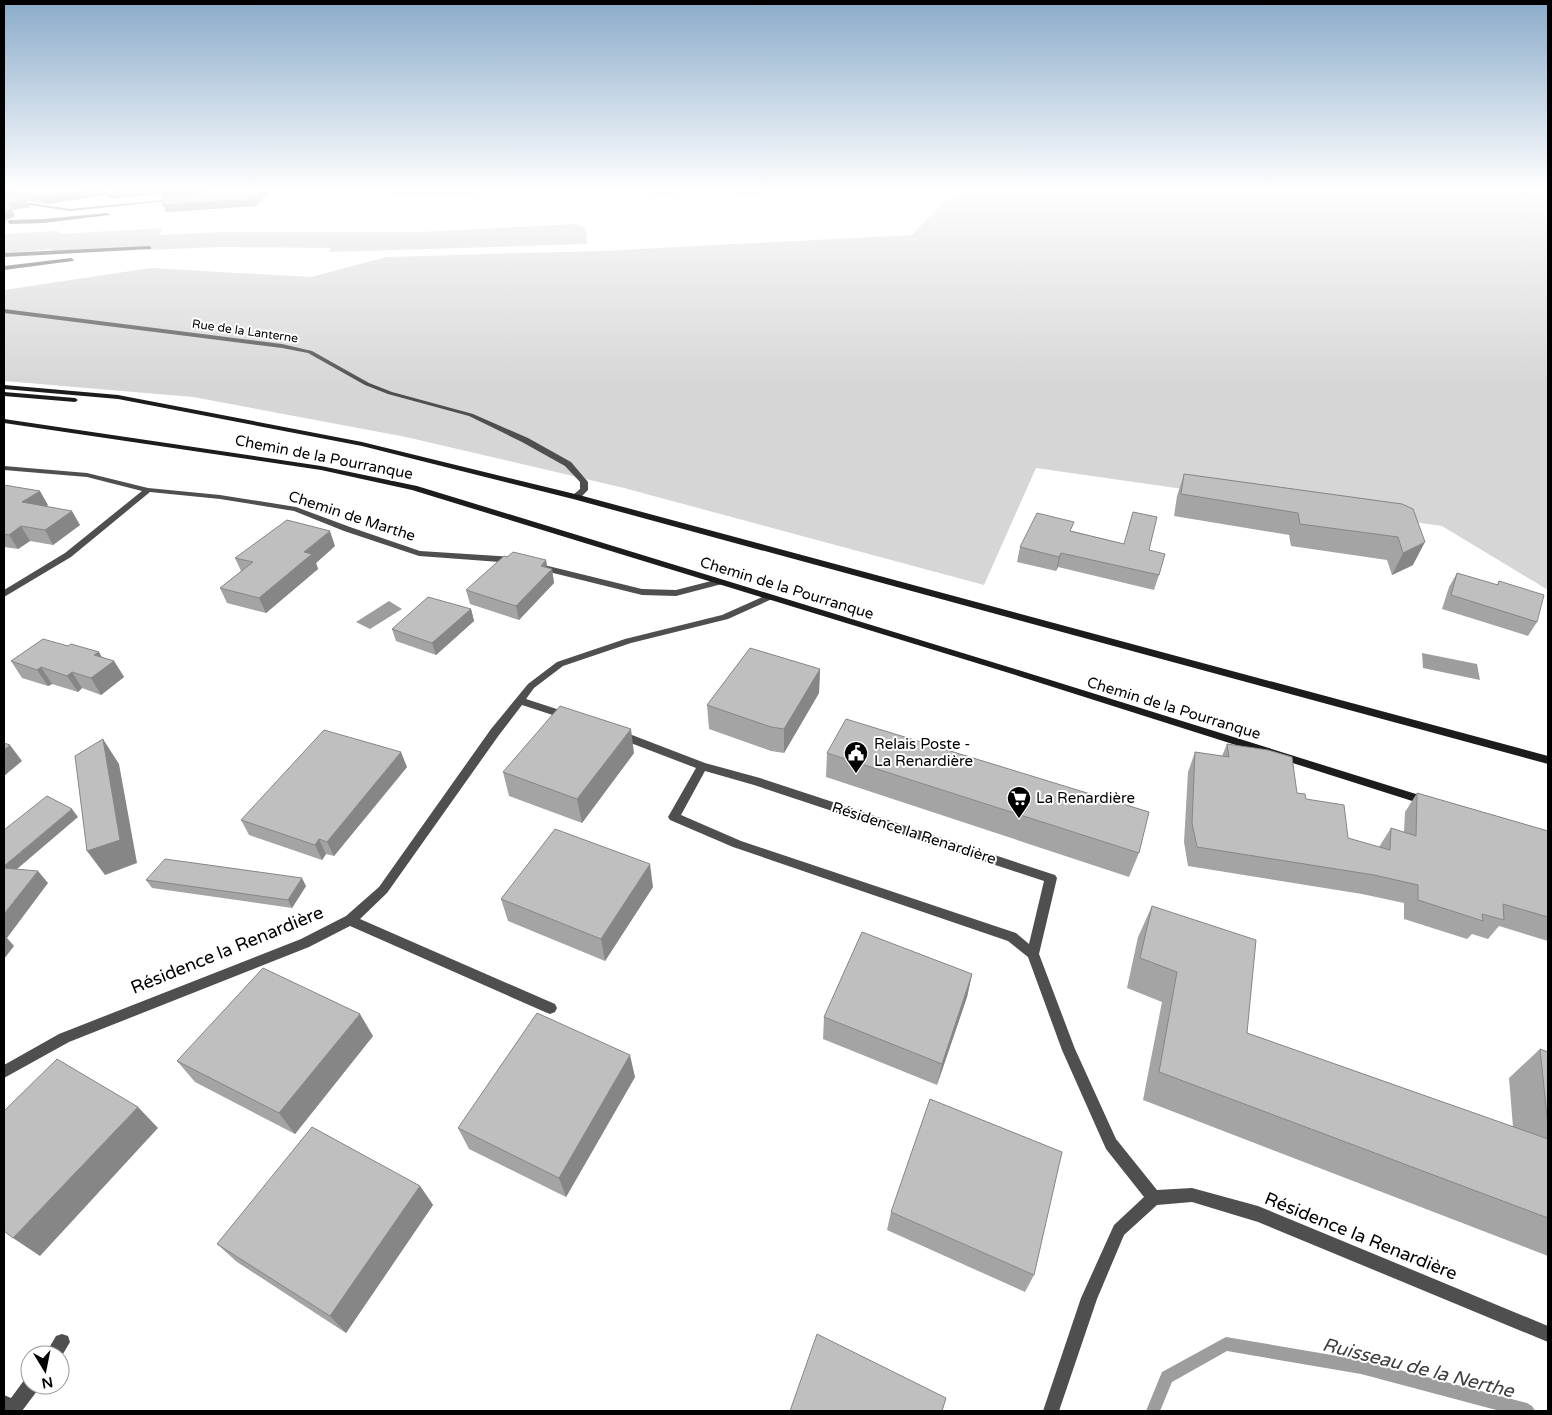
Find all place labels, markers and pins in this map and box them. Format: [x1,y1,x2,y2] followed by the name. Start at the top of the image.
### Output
[874,735,973,770] place label: Relais Poste - La Renardière
[843,740,869,774] public building icon: Relais Poste - La Renardière
[1006,785,1032,819] supermarket icon: La Renardière
[1036,789,1135,807] place label: La Renardière

